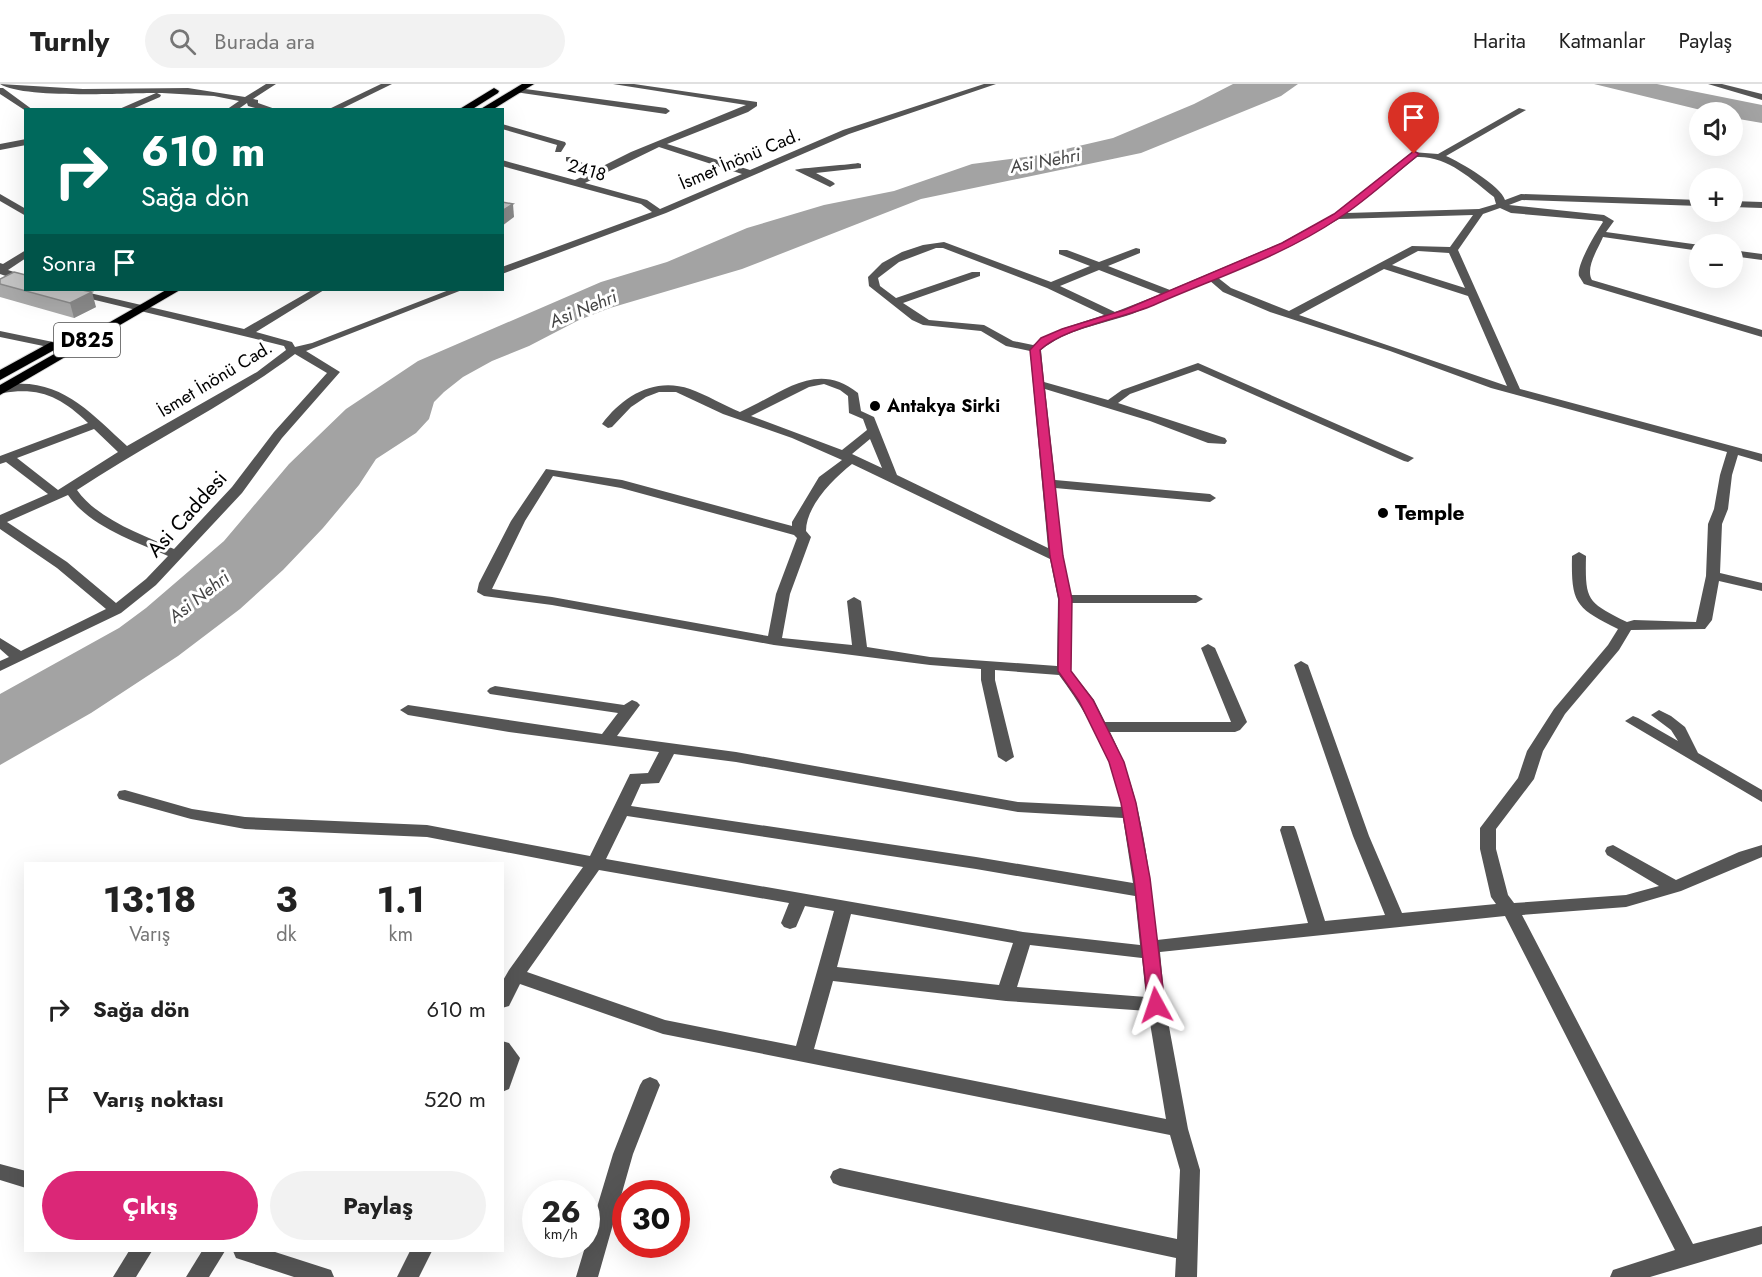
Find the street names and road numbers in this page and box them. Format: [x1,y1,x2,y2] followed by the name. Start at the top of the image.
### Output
[675,122,805,196] street label: İsmet İnönü Cad.
[565,152,609,188] street label: 2418
[54,323,120,357] road number: D825
[153,335,277,423] street label: İsmet İnönü Cad.
[140,464,234,564] street label: Asi Caddesi

